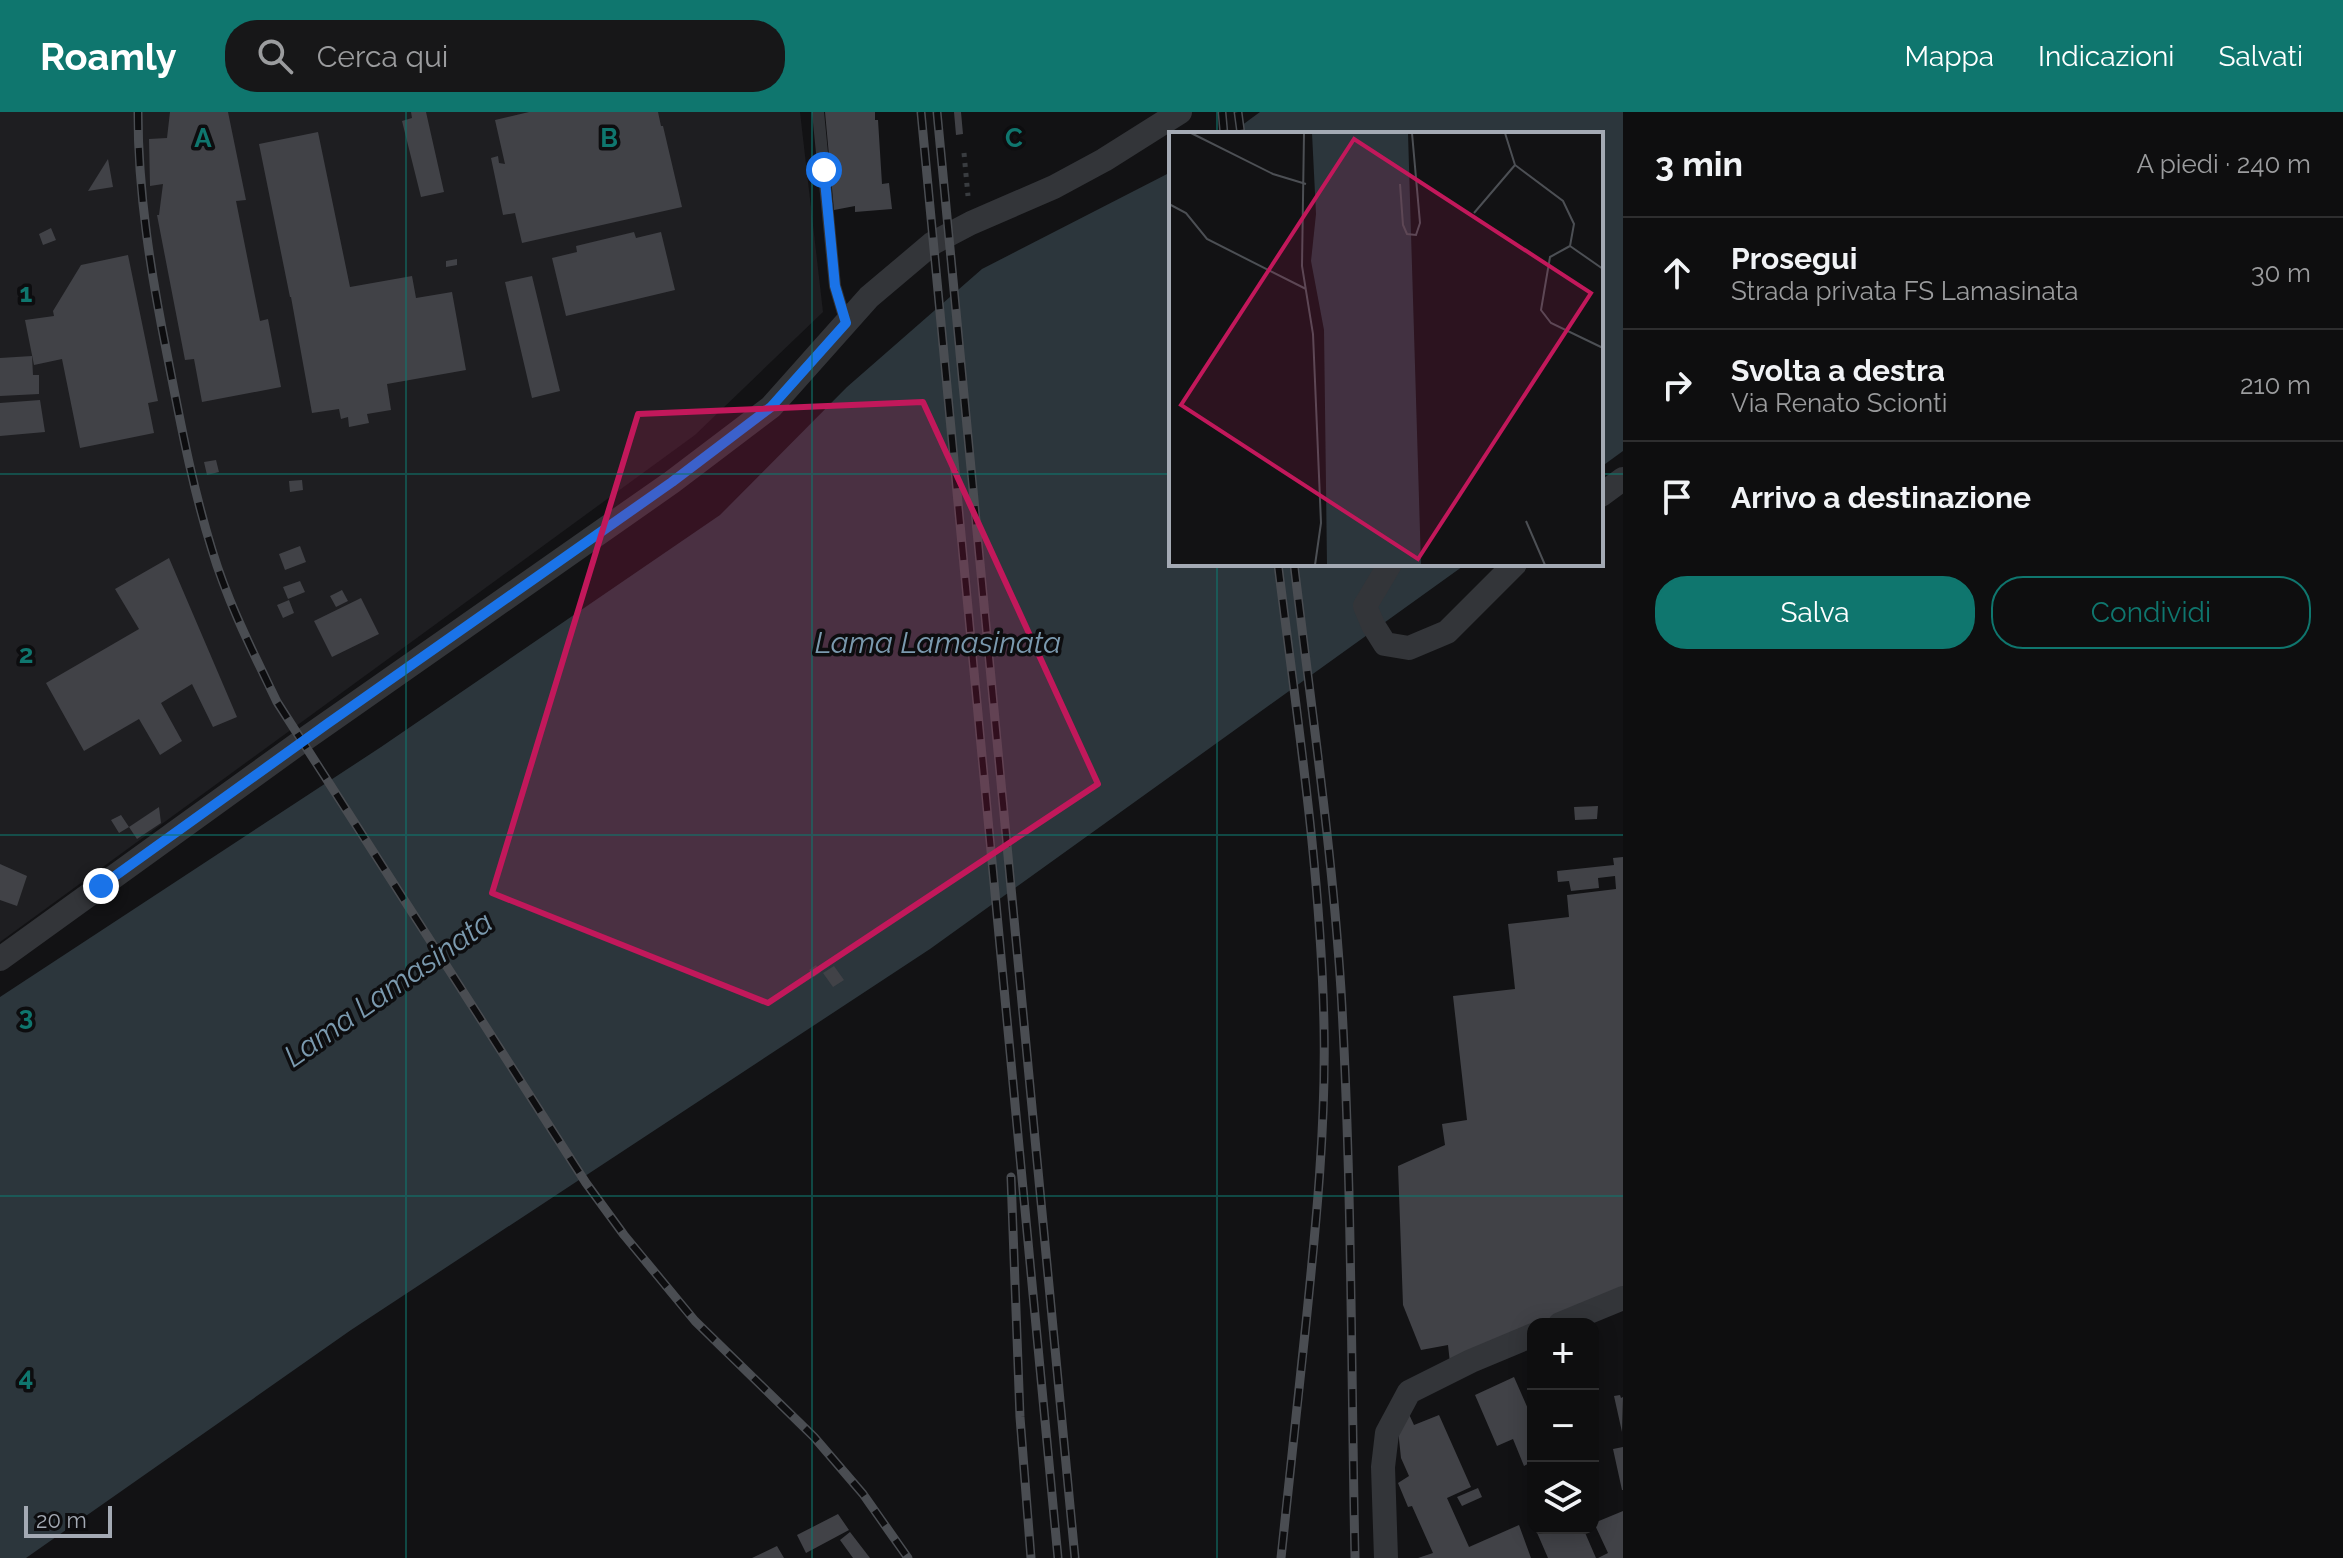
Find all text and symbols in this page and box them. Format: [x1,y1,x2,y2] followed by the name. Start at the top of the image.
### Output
[225,20,785,92] search box
[40,34,177,79] text: Roamly
[253,34,297,78] icon: search
[317,39,448,74] text: Cerca qui
[1905,40,1994,73] text: Mappa
[2038,40,2174,73] text: Indicazioni
[2218,40,2303,73] text: Salvati
[194,123,212,153] text: A
[600,123,618,153] text: B
[1005,123,1023,153] text: C
[1169,132,1603,566] inset map
[1655,144,1743,184] text: 3 min
[2136,149,2311,179] text: A piedi · 240 m
[806,152,842,188] route start
[1731,241,1857,276] text: Prosegui
[1655,251,1699,295] icon: ahead
[2251,258,2311,288] text: 30 m
[1731,276,2078,306] text: Strada privata FS Lamasinata
[20,278,33,308] text: 1
[1731,353,1945,388] text: Svolta a destra
[1655,363,1699,407] icon: right
[2240,370,2311,400] text: 210 m
[1731,388,1947,418] text: Via Renato Scionti
[1655,475,1699,519] icon: arrive
[1731,480,2031,515] text: Arrivo a destinazione
[1655,576,1975,649] button: Salva
[1991,576,2311,649] button: Condividi
[815,625,1061,660] water label: Lama Lamasinata
[19,639,33,669] text: 2
[83,868,119,904] route end
[277,904,499,1074] water label: Lama Lamasinata
[19,1001,33,1031] text: 3
[1527,1318,1599,1534] map controls
[1527,1318,1599,1390] button: +
[19,1362,33,1392] text: 4
[1527,1390,1599,1462] button: −
[1527,1462,1599,1534] button: layers
[24,1502,112,1538] scale bar
[36,1507,87,1533] text: 20 m

